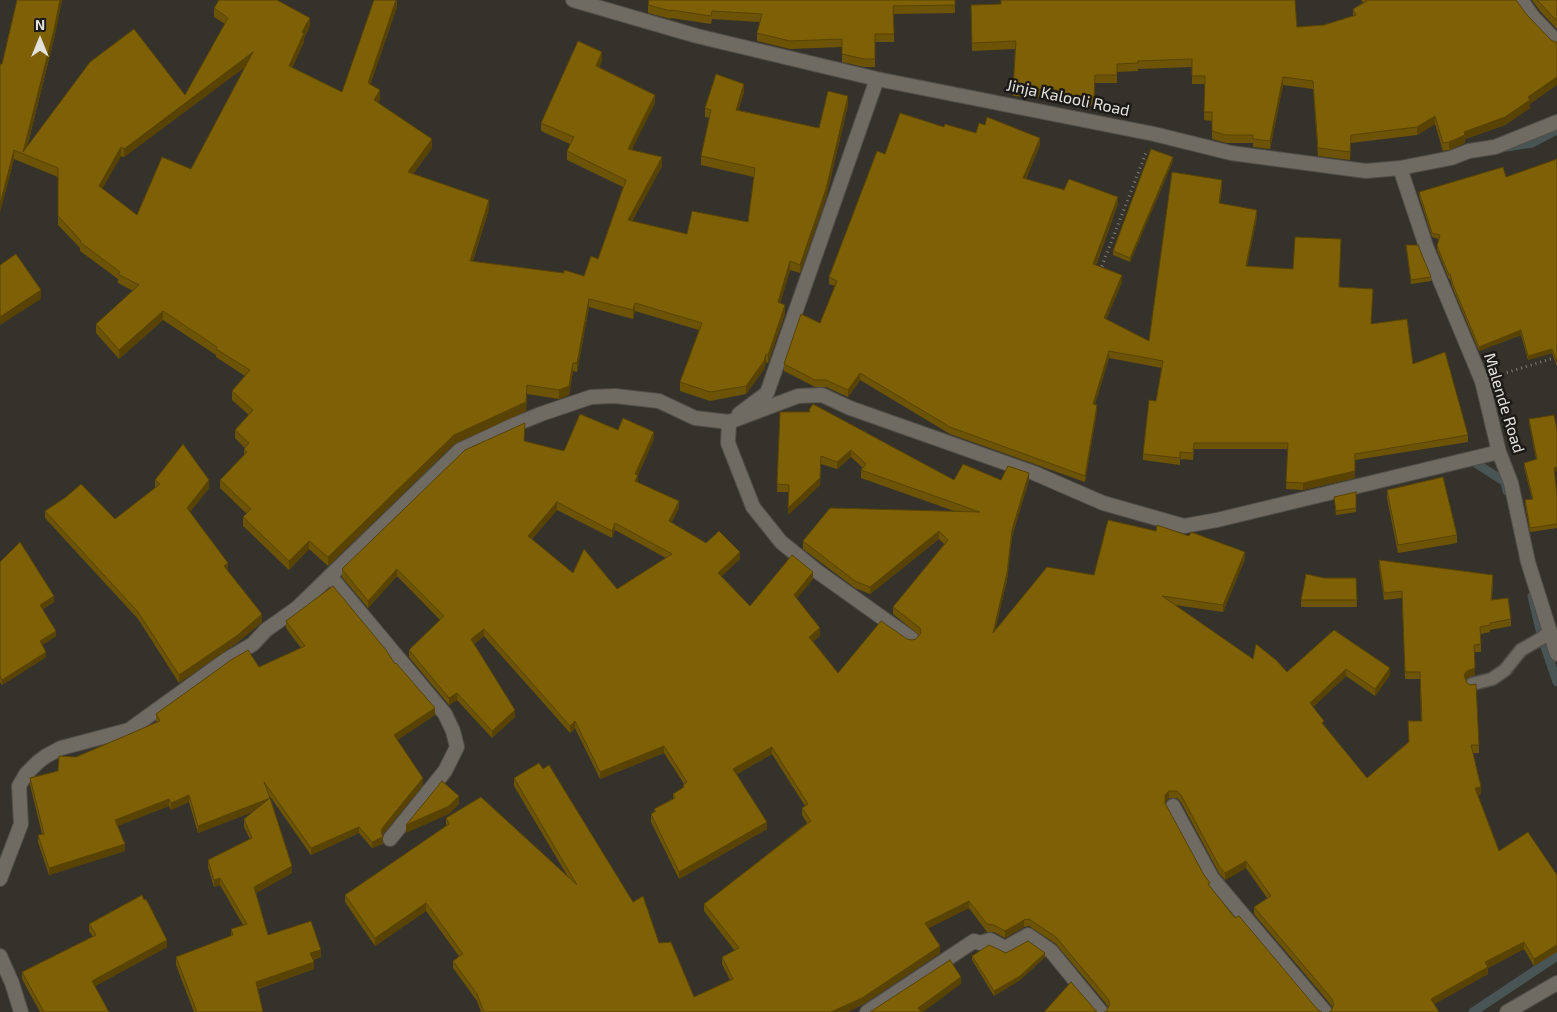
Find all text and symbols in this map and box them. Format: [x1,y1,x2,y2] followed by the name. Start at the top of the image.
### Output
[15,15,65,65] north arrow
[35,16,45,33] text: N
[1005,76,1131,120] street label: Jinja Kalooli Road
[1480,351,1528,455] street label: Malende Road

